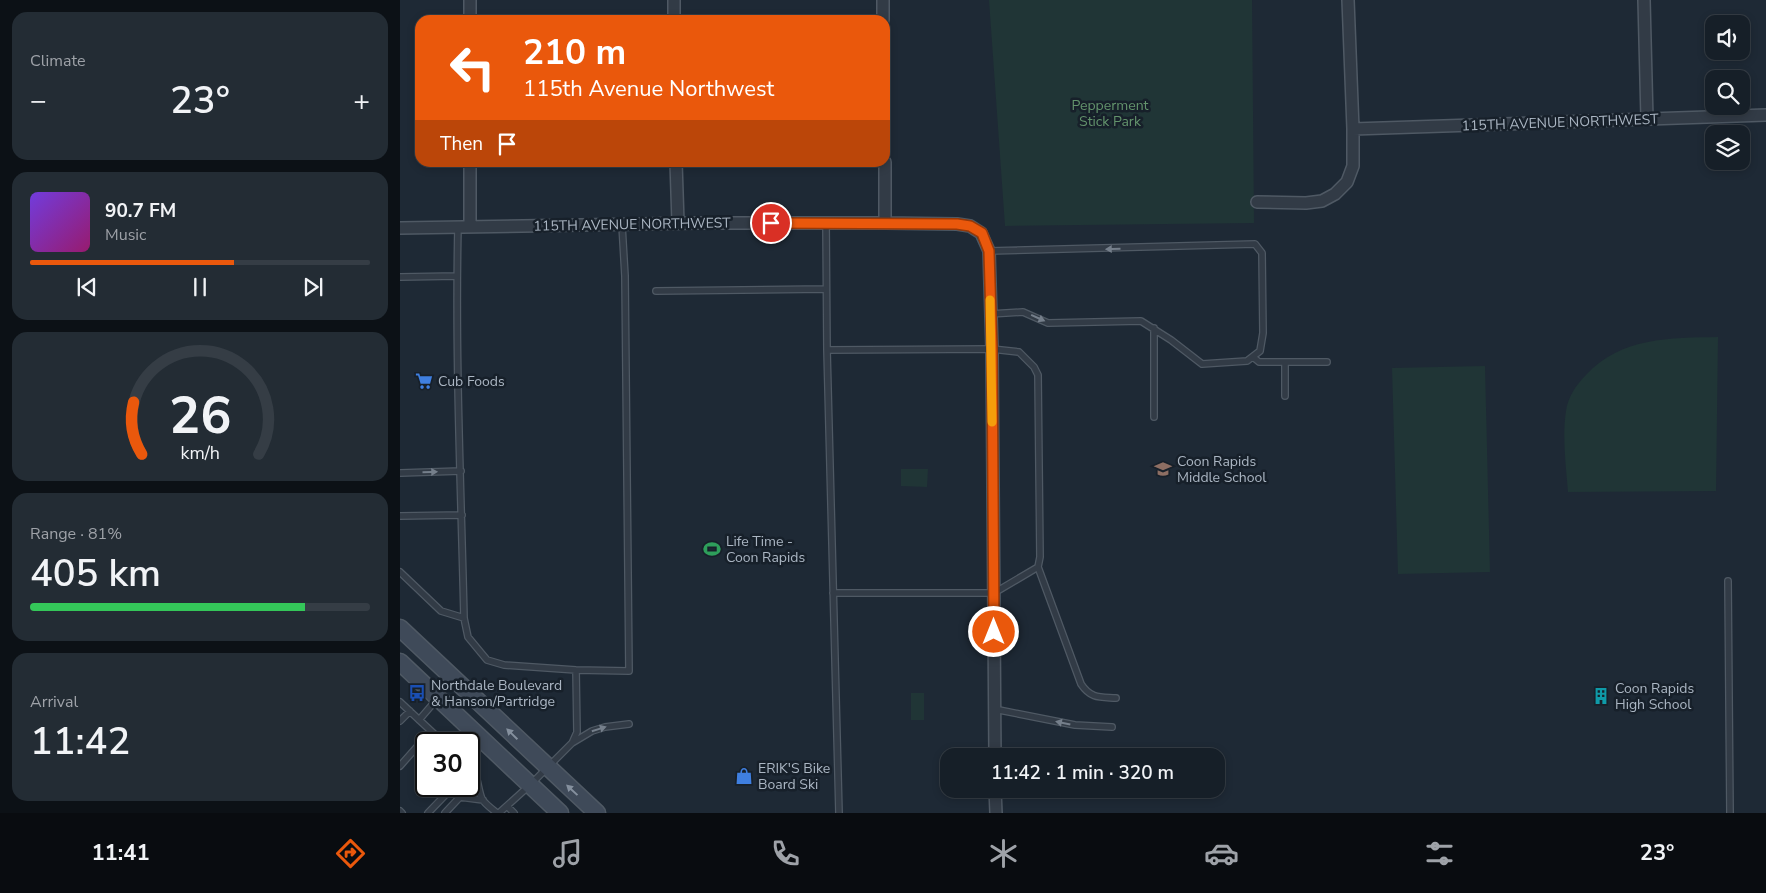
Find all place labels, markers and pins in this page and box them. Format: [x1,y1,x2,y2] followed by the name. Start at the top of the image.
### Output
[750,202,792,244] pin
[414,371,434,391] supermarket icon: Cub Foods
[438,372,505,391] place label: Cub Foods
[1177,452,1267,487] place label: Coon Rapids Middle School
[1153,459,1173,479] school or university icon: Coon Rapids Middle School
[726,532,805,567] place label: Life Time - Coon Rapids
[702,539,722,559] sports icon: Life Time - Coon Rapids
[431,676,562,711] place label: Northdale Boulevard & Hanson/Partridge
[1615,679,1694,714] place label: Coon Rapids High School
[407,683,427,703] bus stop icon: Northdale Boulevard & Hanson/Partridge
[1591,686,1611,706] building icon: Coon Rapids High School
[758,759,830,794] place label: ERIK'S Bike Board Ski
[734,766,754,786] shop icon: ERIK'S Bike Board Ski

